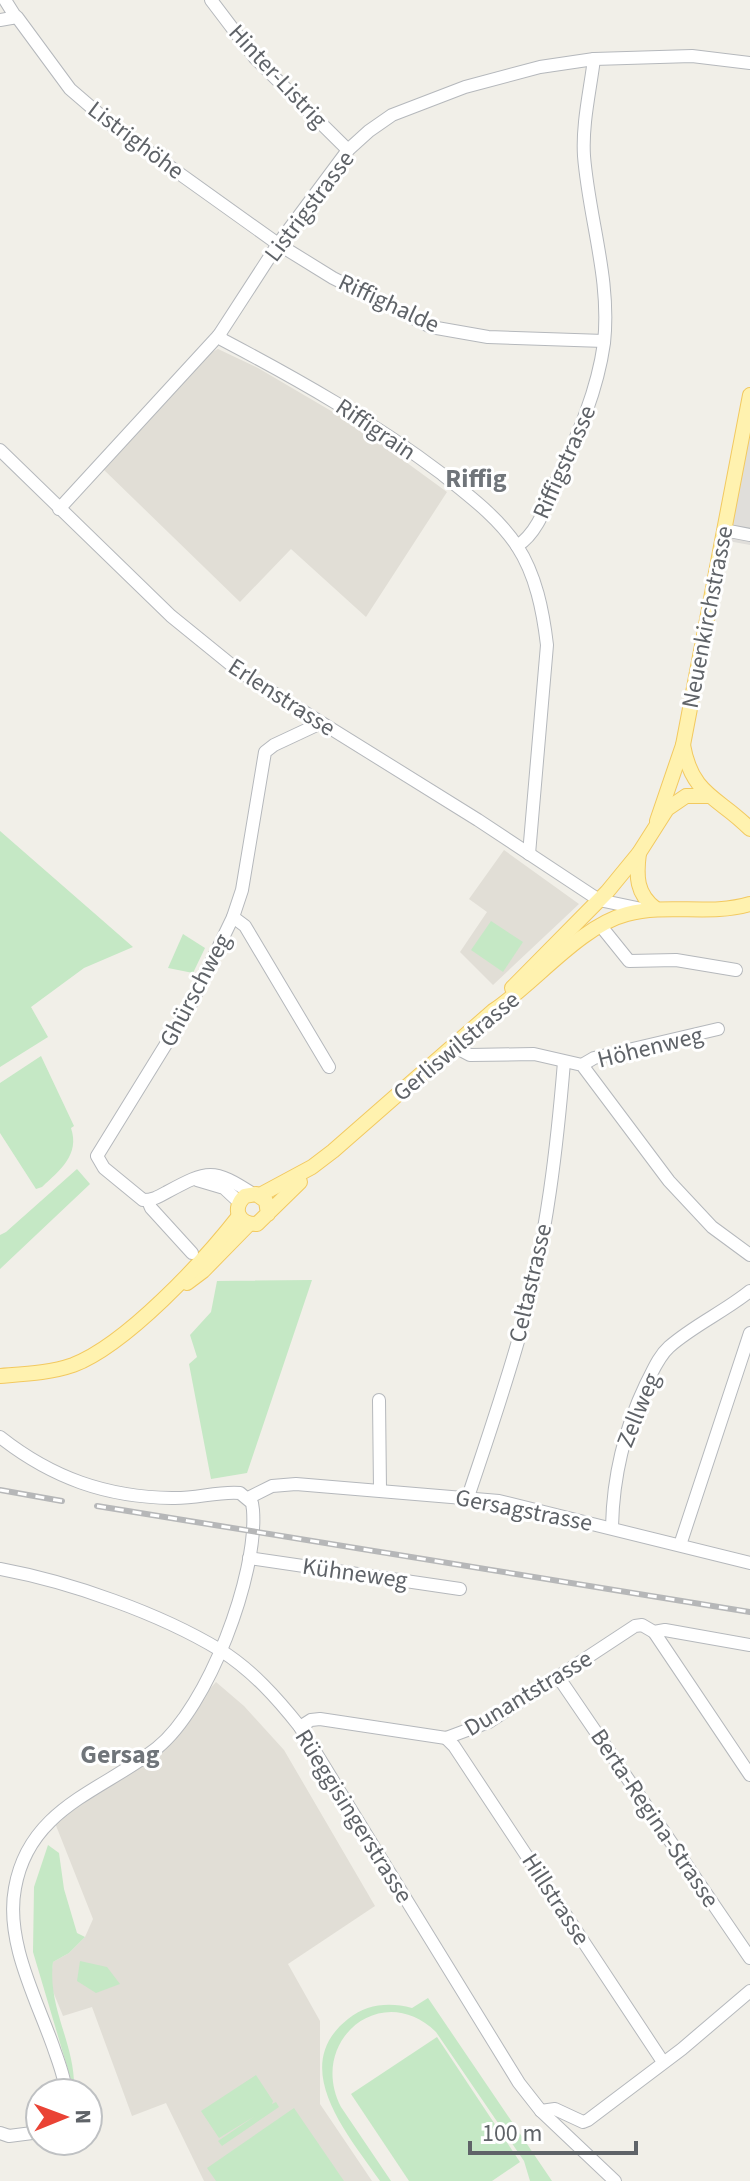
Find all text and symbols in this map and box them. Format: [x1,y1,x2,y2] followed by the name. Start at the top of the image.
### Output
[220,16,335,136] street label: Hinter-Listrig
[80,93,191,188] street label: Listrighöhe
[256,143,363,269] street label: Listrigstrasse
[332,265,445,342] street label: Riffighalde
[329,390,423,469] street label: Riffigrain
[524,400,605,525] street label: Riffigstrasse
[445,460,507,497] district label: Riffig
[673,523,742,711] street label: Neuenkirchstrasse
[221,650,342,745] street label: Erlenstrasse
[151,927,240,1053] street label: Ghürschweg
[385,983,527,1110] street label: Gerliswilstrasse
[594,1017,707,1077] street label: Höhenweg
[500,1220,561,1346] street label: Celtastrasse
[608,1368,669,1453] street label: Zellweg
[452,1480,595,1541] street label: Gersagstrasse
[300,1549,410,1598] street label: Kühneweg
[458,1641,599,1745] street label: Dunantstrasse
[582,1722,728,1915] street label: Berta-Regina-Strasse
[286,1723,421,1910] street label: Rüeggisingerstrasse
[80,1736,160,1773] district label: Gersag
[513,1846,598,1952] street label: Hillstrasse
[24,2077,104,2157] north arrow
[470,2105,636,2155] scale bar
[67,2109,99,2124] text: N
[482,2116,542,2151] text: 100 m

